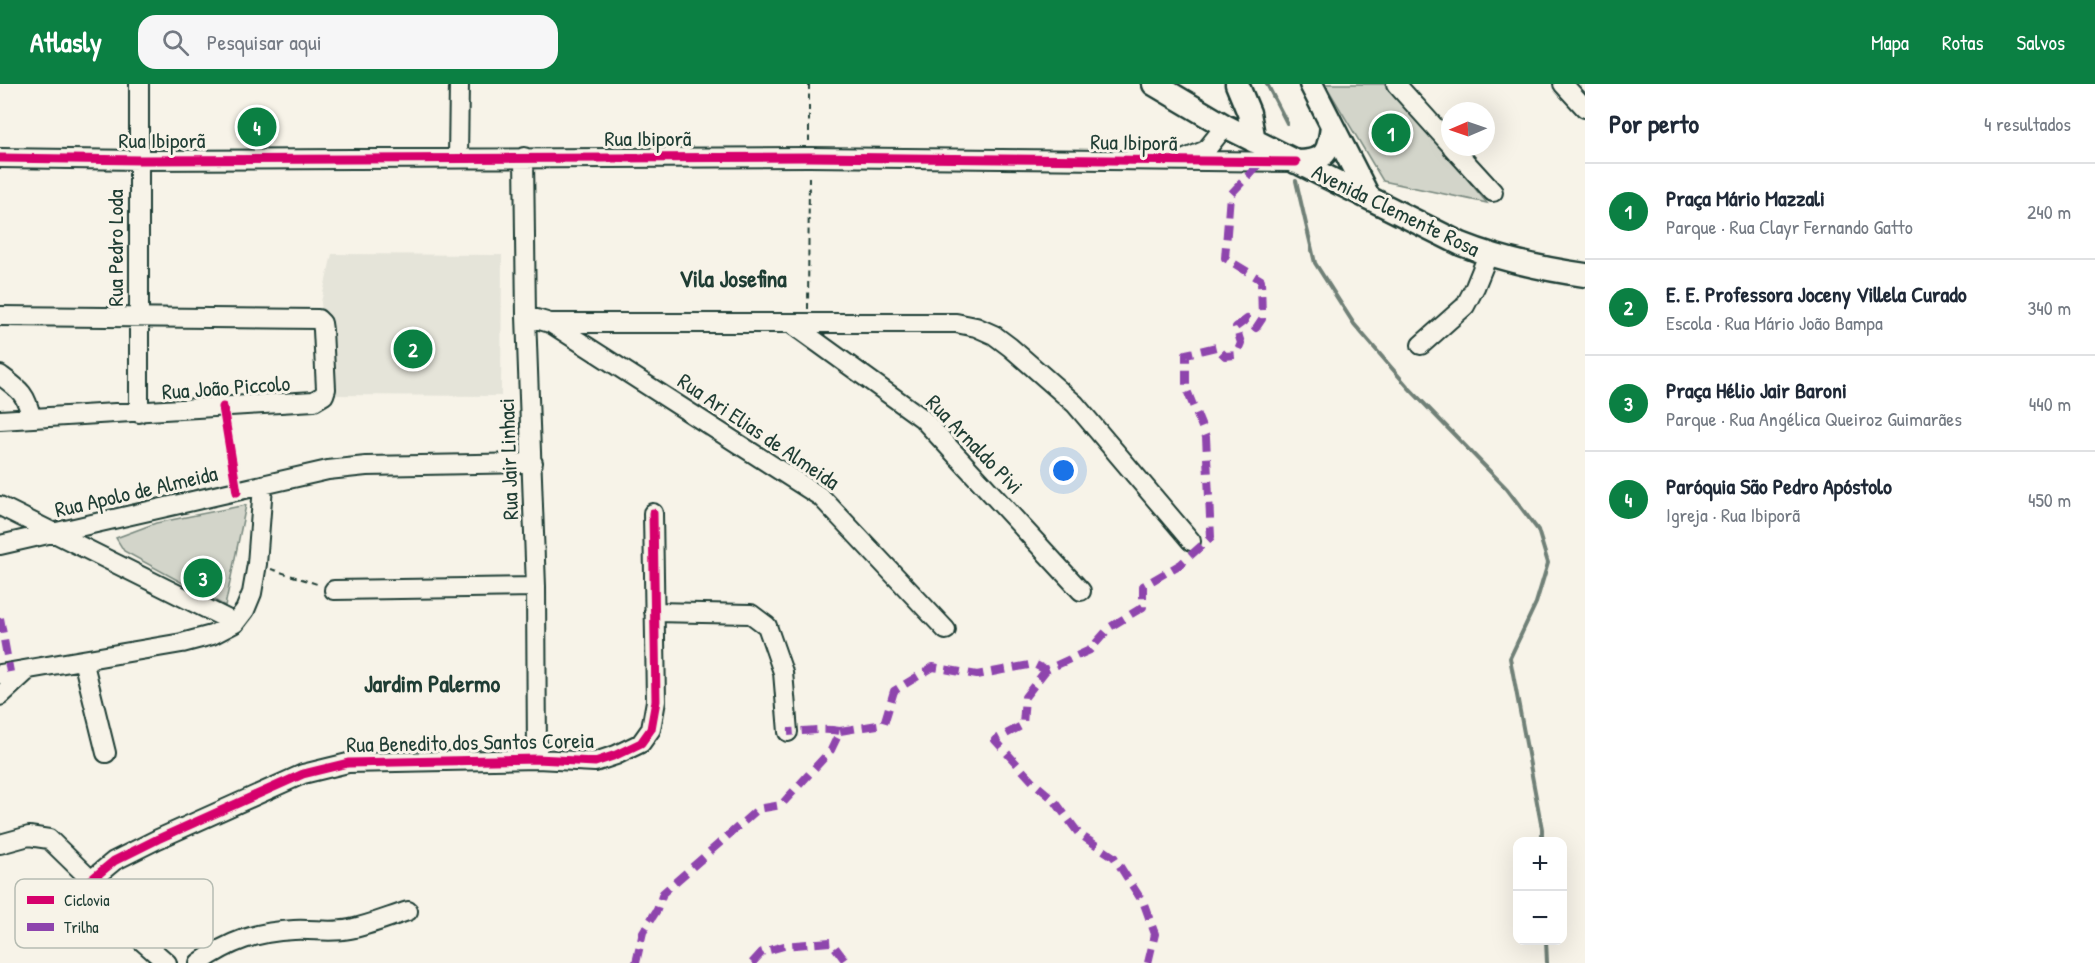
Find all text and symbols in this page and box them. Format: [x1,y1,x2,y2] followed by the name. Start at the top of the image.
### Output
[138,15,558,69] search box
[30,23,102,61] text: Atlasly
[159,26,192,59] icon: search
[207,27,322,57] text: Pesquisar aqui
[1871,28,1909,57] text: Mapa
[1942,28,1984,57] text: Rotas
[2017,28,2065,57] text: Salvos
[1441,102,1495,156] north arrow
[238,104,276,150] pin: 4
[1609,106,1699,141] text: Por perto
[1372,110,1410,156] pin: 1
[1984,110,2071,137] text: 4 resultados
[604,123,692,153] street label: Rua Ibiporã
[118,125,206,155] street label: Rua Ibiporã
[1090,126,1178,158] street label: Rua Ibiporã
[1307,156,1485,264] street label: Avenida Clemente Rosa
[1666,183,1825,213] text: Praça Mário Mazzali
[100,189,130,307] street label: Rua Pedro Loda
[1625,198,1632,225] text: 1
[2027,198,2071,225] text: 240 m
[1666,213,1913,240] text: Parque · Rua Clayr Fernando Gatto
[679,262,787,294] district label: Vila Josefina
[1666,279,1967,309] text: E. E. Professora Joceny Villela Curado
[1624,294,1633,321] text: 2
[2027,294,2071,321] text: 340 m
[1666,309,1883,336] text: Escola · Rua Mário João Bampa
[394,326,432,372] pin: 2
[672,366,846,497] street label: Rua Ari Elias de Almeida
[161,368,291,406] street label: Rua João Piccolo
[1666,375,1847,405] text: Praça Hélio Jair Baroni
[920,388,1030,500] street label: Rua Arnaldo Pivi
[1624,390,1633,417] text: 3
[2029,390,2071,417] text: 440 m
[491,397,525,521] street label: Rua Jair Linhaci
[1666,405,1962,432] text: Parque · Rua Angélica Queiroz Guimarães
[1049,456,1078,485] your location
[52,458,221,524] street label: Rua Apolo de Almeida
[1666,471,1892,501] text: Paróquia São Pedro Apóstolo
[1625,486,1632,513] text: 4
[2028,486,2071,513] text: 450 m
[1666,501,1800,528] text: Igreja · Rua Ibiporã
[184,556,222,600] pin: 3
[364,667,500,699] district label: Jardim Palermo
[346,725,594,759] street label: Rua Benedito dos Santos Coreia
[1513,837,1567,945] map controls
[1513,837,1567,891] button: +
[15,879,213,948] legend
[64,889,110,911] text: Ciclovia
[1513,891,1567,945] button: −
[64,916,98,938] text: Trilha

